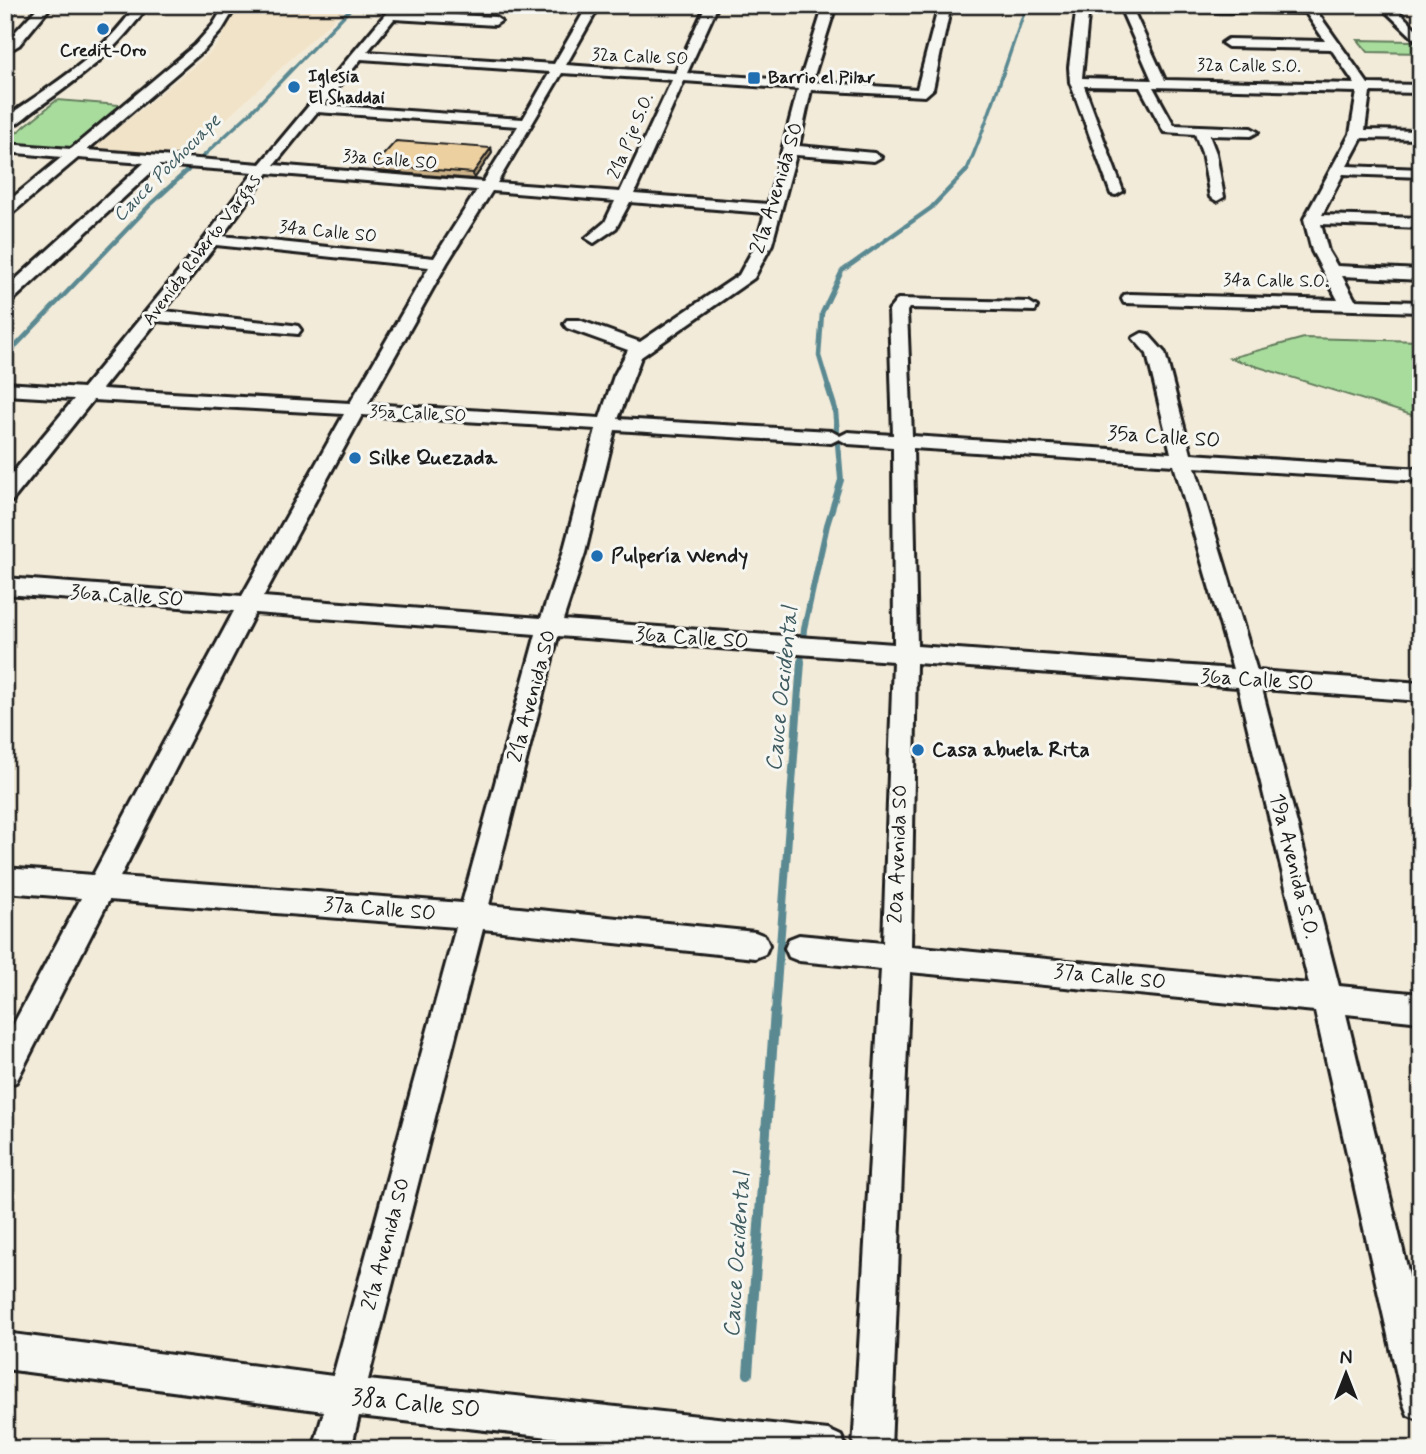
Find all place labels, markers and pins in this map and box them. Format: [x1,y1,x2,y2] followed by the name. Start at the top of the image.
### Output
[95,21,111,37] marker: Credit-Oro
[60,39,147,63] place label: Credit-Oro
[308,65,385,110] place label: Iglesia El Shaddai
[768,66,876,90] place label: Barrio el Pilar
[746,70,762,86] marker: Barrio el Pilar
[286,79,302,95] marker: Iglesia El Shaddai
[369,444,499,472] place label: Silke Quezada
[347,450,363,466] marker: Silke Quezada
[611,542,748,570] place label: Pulpería Wendy
[589,548,605,564] marker: Pulpería Wendy
[932,736,1090,764] place label: Casa abuela Rita
[910,742,926,758] marker: Casa abuela Rita

